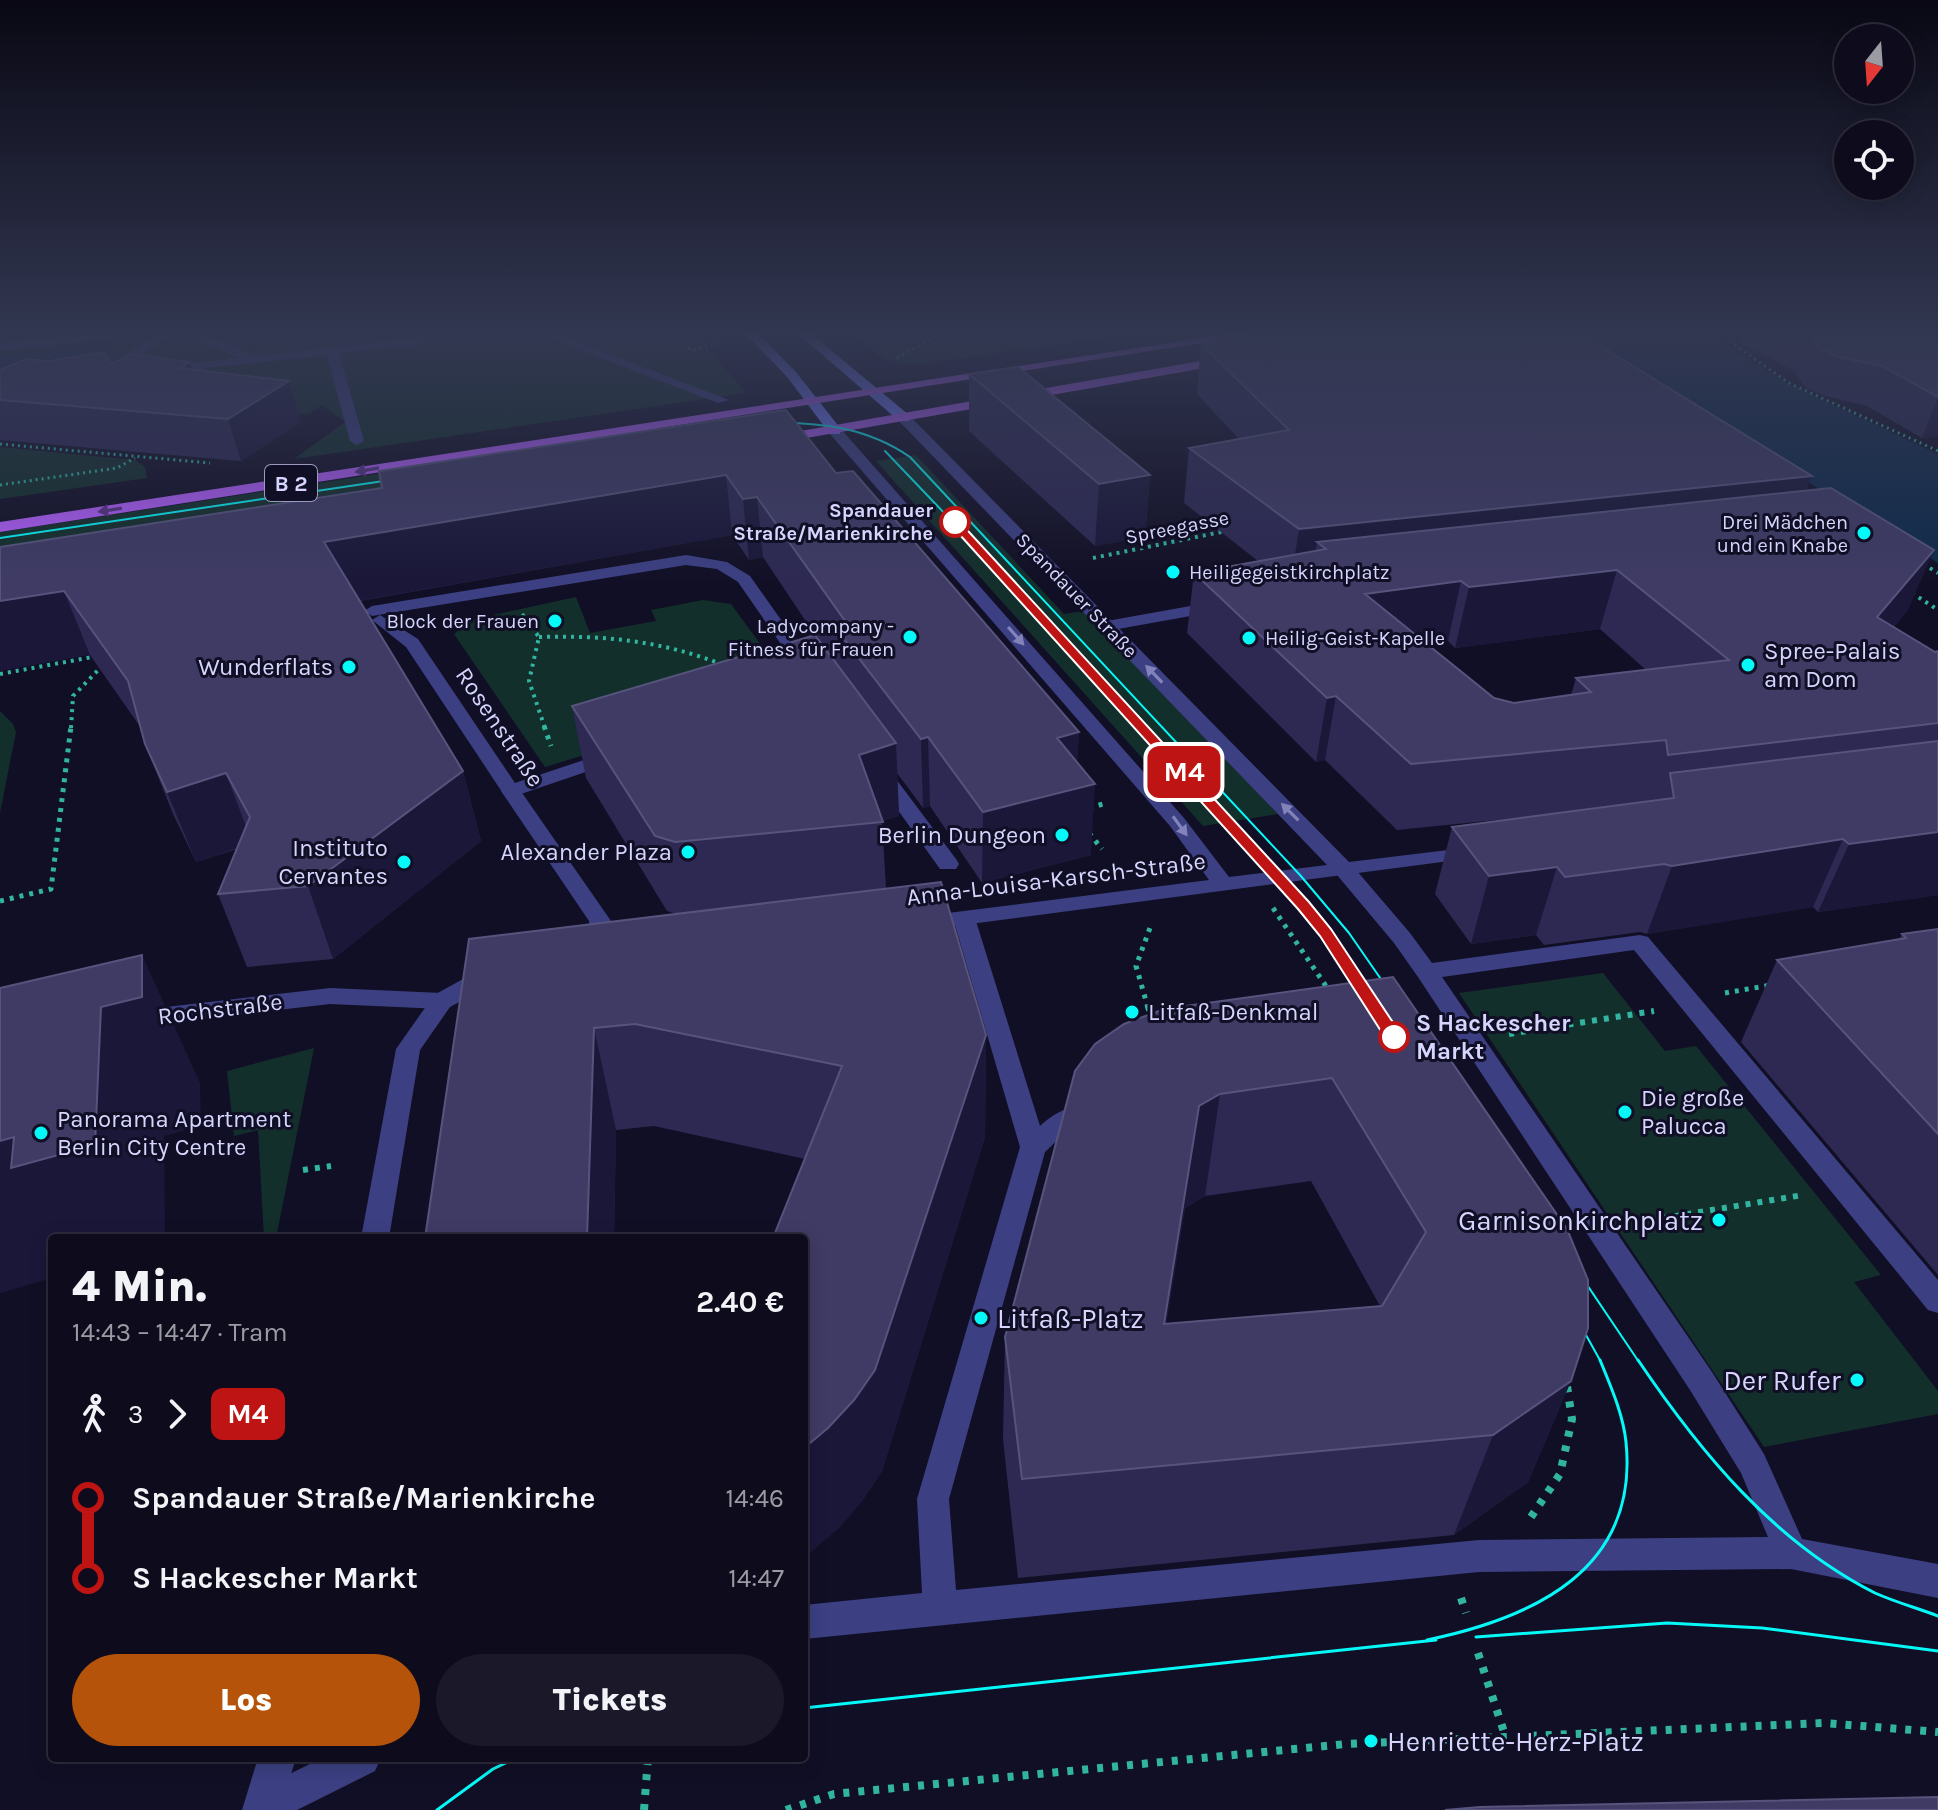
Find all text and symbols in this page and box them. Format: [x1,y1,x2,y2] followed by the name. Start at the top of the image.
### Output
[1834,24,1914,104] north arrow
[1834,24,1914,200] map controls
[1834,120,1914,200] button: locate
[265,465,317,501] road number: B 2
[354,465,379,477] one-way arrow
[733,499,933,545] place label: Spandauer Straße/Marienkirche
[97,504,122,517] one-way arrow
[1123,506,1231,549] street label: Spreegasse
[940,507,970,537] marker: Spandauer Straße/Marienkirche
[1717,511,1848,557] place label: Drei Mädchen und ein Knabe
[1855,524,1873,542] marker: Drei Mädchen und ein Knabe
[1011,528,1142,662] street label: Spandauer Straße
[1189,561,1389,584] place label: Heiligegeistkirchplatz
[1164,563,1182,581] marker: Heiligegeistkirchplatz
[386,610,539,633] place label: Block der Frauen
[546,612,564,630] marker: Block der Frauen
[728,615,894,661] place label: Ladycompany - Fitness für Frauen
[1007,625,1024,645] one-way arrow
[1265,627,1445,650] place label: Heilig-Geist-Kapelle
[901,628,919,646] marker: Ladycompany - Fitness für Frauen
[1240,629,1258,647] marker: Heilig-Geist-Kapelle
[1764,637,1900,693] place label: Spree-Palais am Dom
[198,653,333,681] place label: Wunderflats
[1739,656,1757,674] marker: Spree-Palais am Dom
[340,658,358,676] marker: Wunderflats
[450,662,550,792] street label: Rosenstraße
[1145,665,1163,684] one-way arrow
[1148,746,1220,798] line badge: M4
[1163,755,1205,788] text: M4
[1281,803,1300,822] one-way arrow
[1172,816,1187,837] one-way arrow
[878,821,1046,849] place label: Berlin Dungeon
[1053,826,1071,844] marker: Berlin Dungeon
[279,834,388,890] place label: Instituto Cervantes
[500,838,672,866] place label: Alexander Plaza
[679,843,697,861] marker: Alexander Plaza
[905,847,1207,911] street label: Anna-Louisa-Karsch-Straße
[395,853,413,871] marker: Instituto Cervantes
[156,987,284,1031] street label: Rochstraße
[1148,998,1318,1026] place label: Litfaß-Denkmal
[1123,1003,1141,1021] marker: Litfaß-Denkmal
[1416,1009,1571,1065] place label: S Hackescher Markt
[1379,1022,1409,1052] marker: S Hackescher Markt
[1641,1084,1744,1140] place label: Die große Palucca
[1616,1103,1634,1121] marker: Die große Palucca
[57,1105,291,1161] place label: Panorama Apartment Berlin City Centre
[32,1124,50,1142] marker: Panorama Apartment Berlin City Centre
[1458,1204,1703,1237] place label: Garnisonkirchplatz
[1710,1211,1728,1229] marker: Garnisonkirchplatz
[72,1261,207,1312] text: 4 Min.
[696,1284,784,1320] text: 2.40 €
[997,1302,1143,1335] place label: Litfaß-Platz
[972,1309,990,1327] marker: Litfaß-Platz
[72,1317,288,1348] text: 14:43 – 14:47 · Tram
[1723,1364,1842,1397] place label: Der Rufer
[1848,1371,1866,1389] marker: Der Rufer
[72,1392,116,1436] icon: walk
[155,1392,199,1436] icon: forward
[227,1397,269,1430] text: M4
[128,1399,143,1430] text: 3
[132,1480,595,1516] text: Spandauer Straße/Marienkirche
[725,1483,784,1514] text: 14:46
[132,1560,418,1596] text: S Hackescher Markt
[728,1563,784,1594] text: 14:47
[72,1654,420,1746] button: Los
[436,1654,784,1746] button: Tickets
[1387,1725,1644,1758] place label: Henriette-Herz-Platz
[1362,1732,1380,1750] marker: Henriette-Herz-Platz

